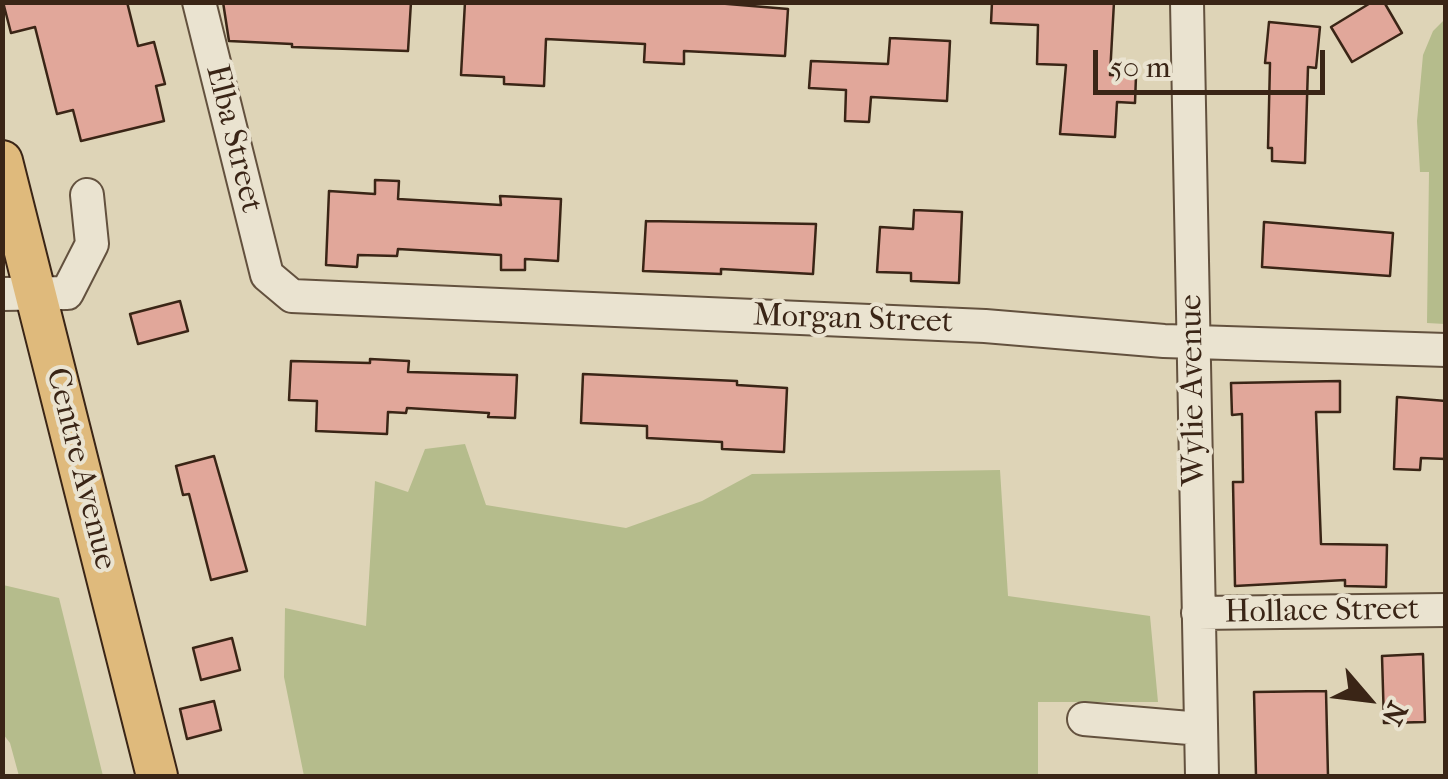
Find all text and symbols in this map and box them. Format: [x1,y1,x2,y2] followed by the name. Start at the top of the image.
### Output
[1098,30,1330,92] scale bar
[1110,50,1171,85] text: 50 m
[196,61,270,217] street label: Elba Street
[1173,294,1215,486] street label: Wylie Avenue
[752,297,954,343] street label: Morgan Street
[36,364,124,574] street label: Centre Avenue
[1224,591,1420,633] street label: Hollace Street
[1318,649,1418,749] north arrow
[1375,696,1414,730] text: N

